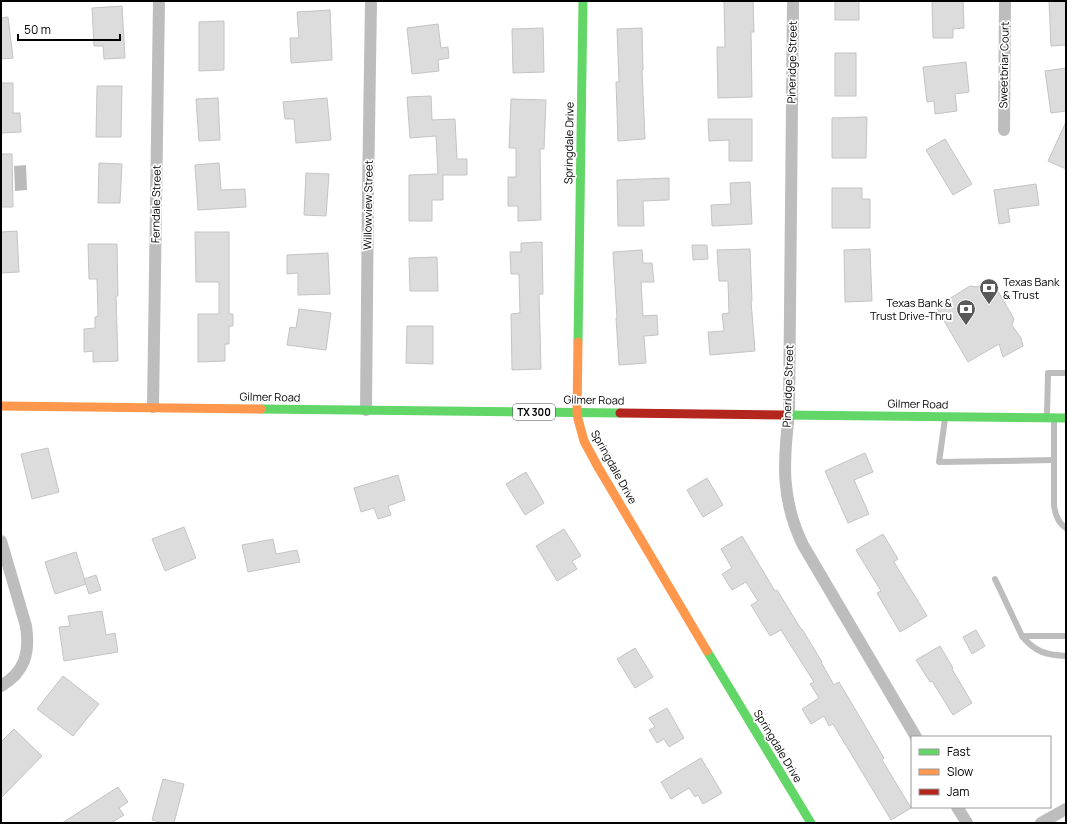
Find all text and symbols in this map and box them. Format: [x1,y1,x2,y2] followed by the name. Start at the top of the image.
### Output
[18,16,120,42] scale bar
[24,21,51,38] text: 50 m
[783,21,800,103] street label: Pineridge Street
[995,21,1012,109] street label: Sweetbriar Court
[560,101,577,184] street label: Springdale Drive
[359,160,376,250] street label: Willowview Street
[147,165,164,243] street label: Ferndale Street
[1003,274,1060,302] place label: Texas Bank & Trust
[978,277,1000,305] bank icon: Texas Bank & Trust
[870,295,953,323] place label: Texas Bank & Trust Drive-Thru
[955,298,977,326] bank icon: Texas Bank & Trust Drive-Thru
[779,344,796,428] street label: Pineridge Street
[239,388,301,405] street label: Gilmer Road
[563,391,625,408] street label: Gilmer Road
[887,395,949,412] street label: Gilmer Road
[513,404,555,420] road number: TX 300
[588,427,641,507] street label: Springdale Drive
[751,707,806,785] street label: Springdale Drive
[911,736,1051,808] legend
[947,743,971,760] text: Fast
[947,763,973,780] text: Slow
[947,783,969,800] text: Jam

